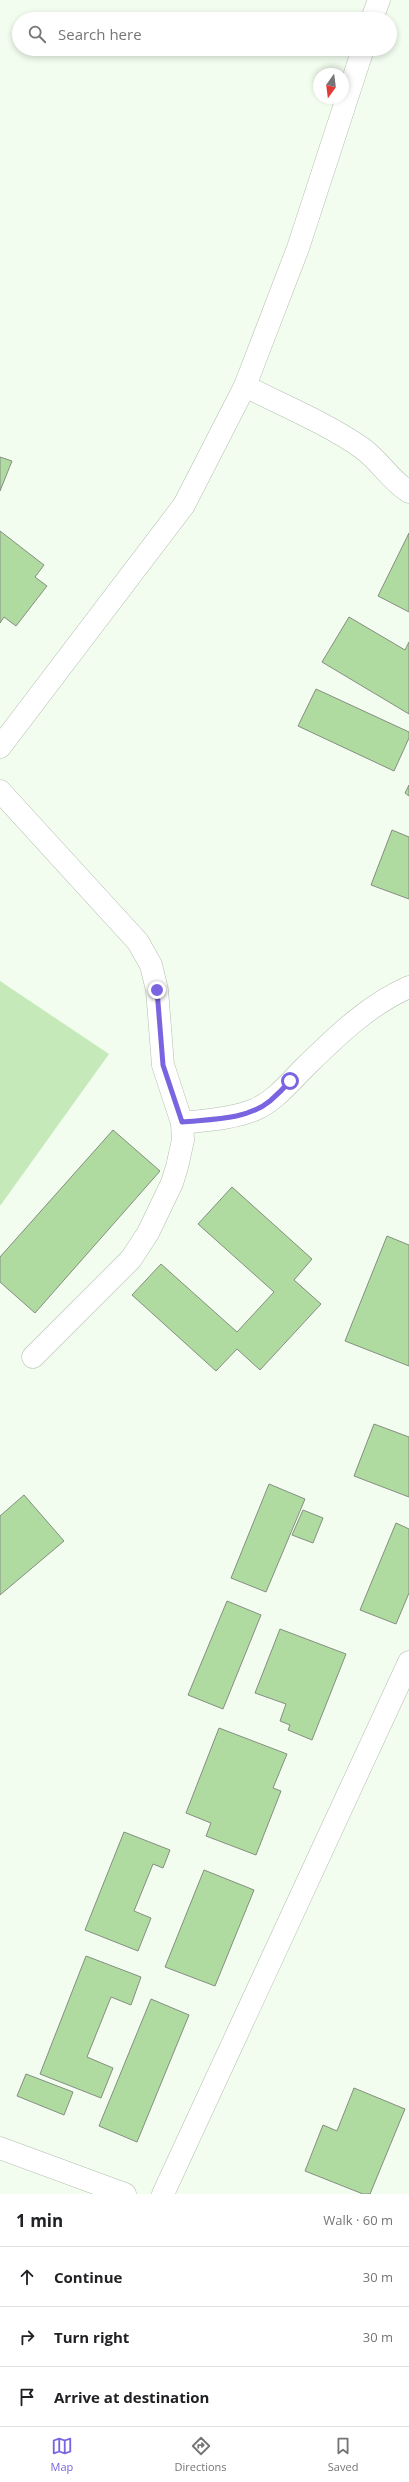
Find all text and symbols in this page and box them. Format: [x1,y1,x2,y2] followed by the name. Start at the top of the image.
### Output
[12,12,397,56] search box
[26,23,48,45] icon: search
[58,24,142,44] text: Search here
[313,68,349,104] north arrow
[148,981,166,999] route end
[281,1072,299,1090] route start
[16,2209,63,2232] text: 1 min
[323,2211,393,2229] text: Walk · 60 m
[16,2266,38,2288] icon: ahead
[54,2267,122,2287] text: Continue
[363,2268,393,2286] text: 30 m
[16,2326,38,2348] icon: right
[54,2327,129,2347] text: Turn right
[363,2328,393,2346] text: 30 m
[16,2386,38,2408] icon: arrive
[54,2387,209,2407] text: Arrive at destination
[51,2435,73,2474] tab: Map
[175,2435,227,2474] tab: Directions
[328,2435,358,2474] tab: Saved

